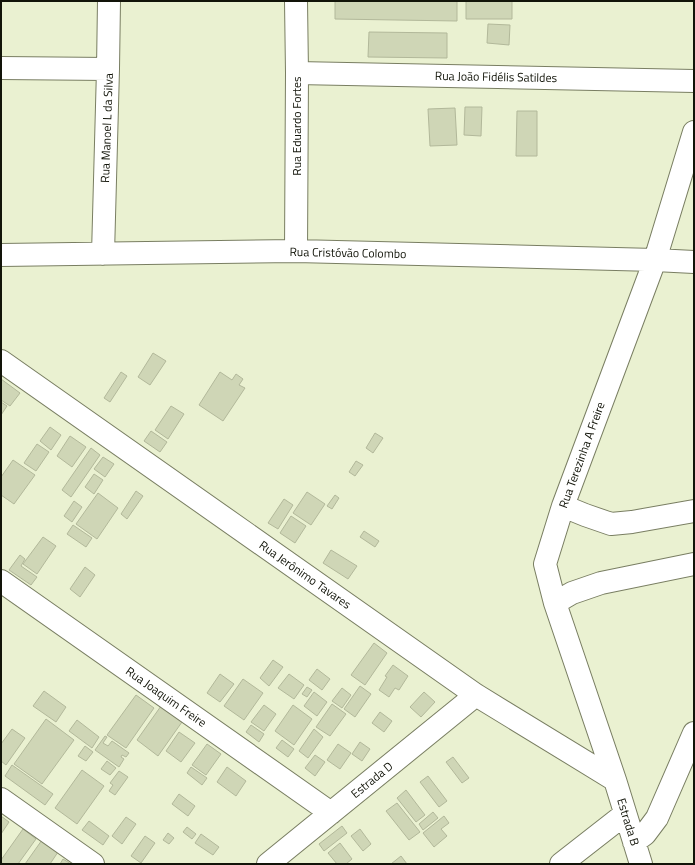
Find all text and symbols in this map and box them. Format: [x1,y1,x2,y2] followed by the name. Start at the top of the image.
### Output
[435,66,558,87] street label: Rua João Fidélis Satildes
[95,73,118,183] street label: Rua Manoel L da Silva
[287,76,306,176] street label: Rua Eduardo Fortes
[289,242,407,263] street label: Rua Cristóvão Colombo
[553,399,610,511] street label: Rua Terezinha A Freire
[255,536,356,614] street label: Rua Jerônimo Tavares
[122,662,211,732] street label: Rua Joaquim Freire
[347,757,397,803] street label: Estrada D
[612,796,645,848] street label: Estrada B

